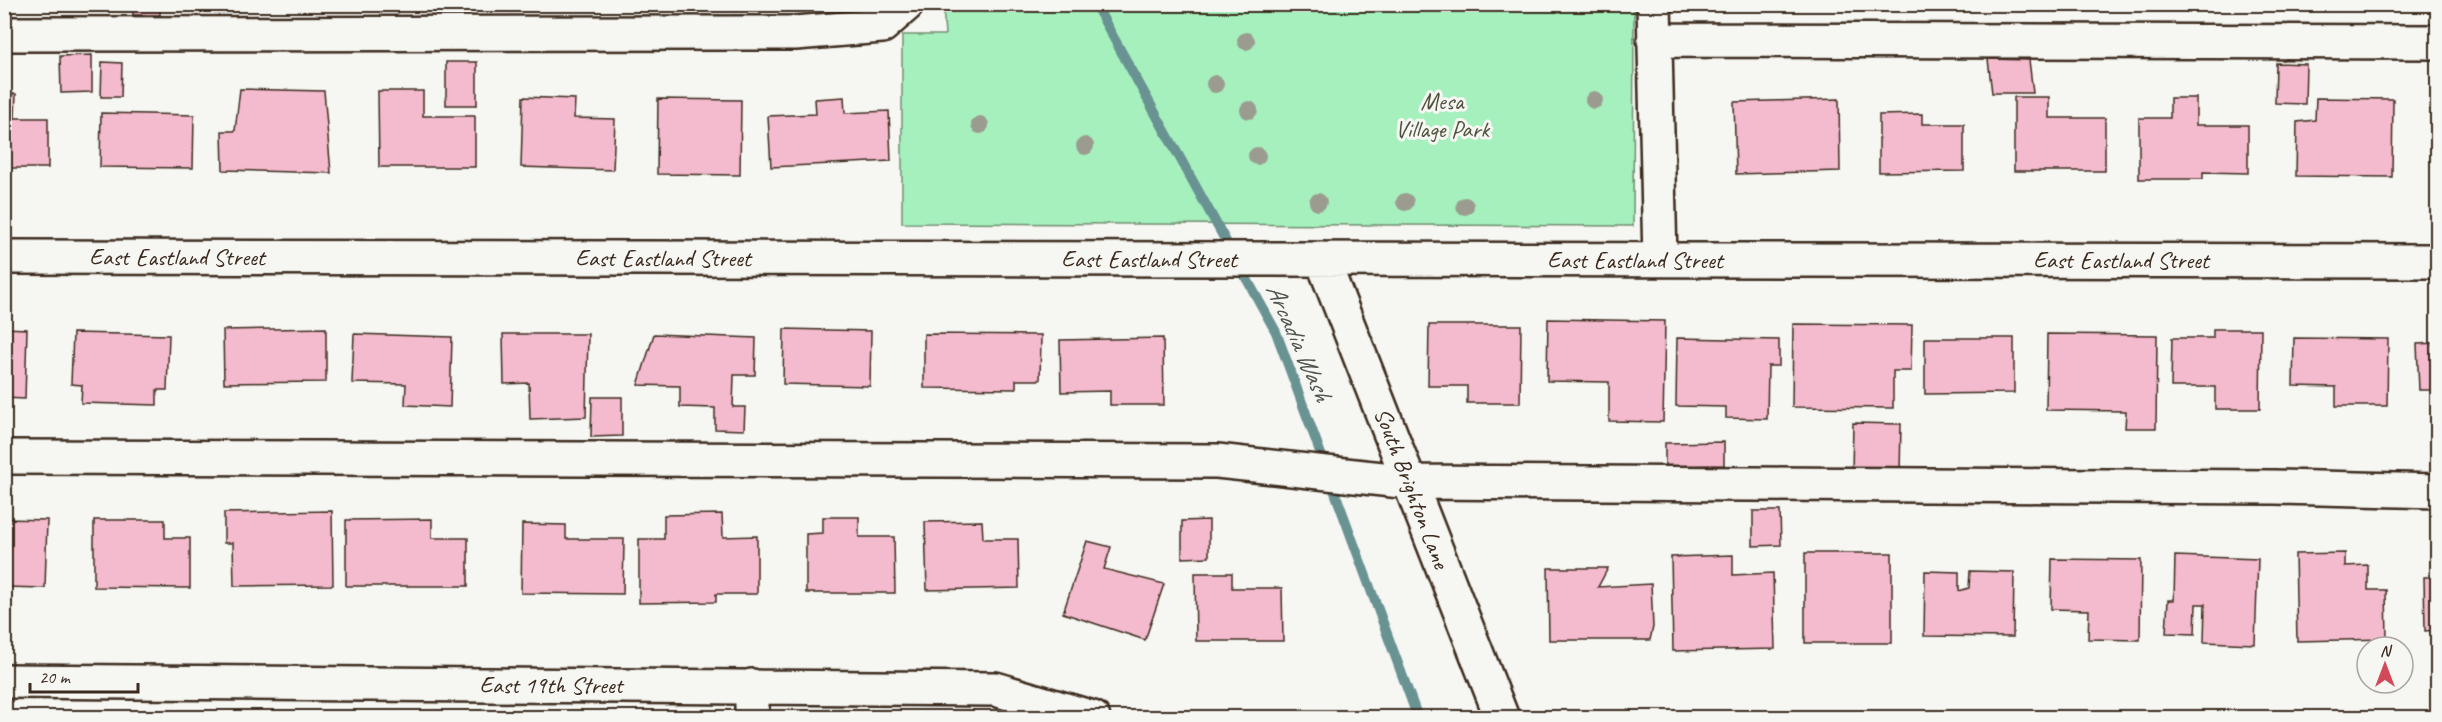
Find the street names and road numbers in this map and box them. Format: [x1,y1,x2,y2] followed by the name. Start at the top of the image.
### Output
[89,242,267,272] street label: East Eastland Street
[575,243,753,273] street label: East Eastland Street
[1061,244,1239,274] street label: East Eastland Street
[1547,245,1725,275] street label: East Eastland Street
[2033,245,2211,275] street label: East Eastland Street
[1368,403,1457,575] street label: South Brighton Lane
[479,670,625,700] street label: East 19th Street

